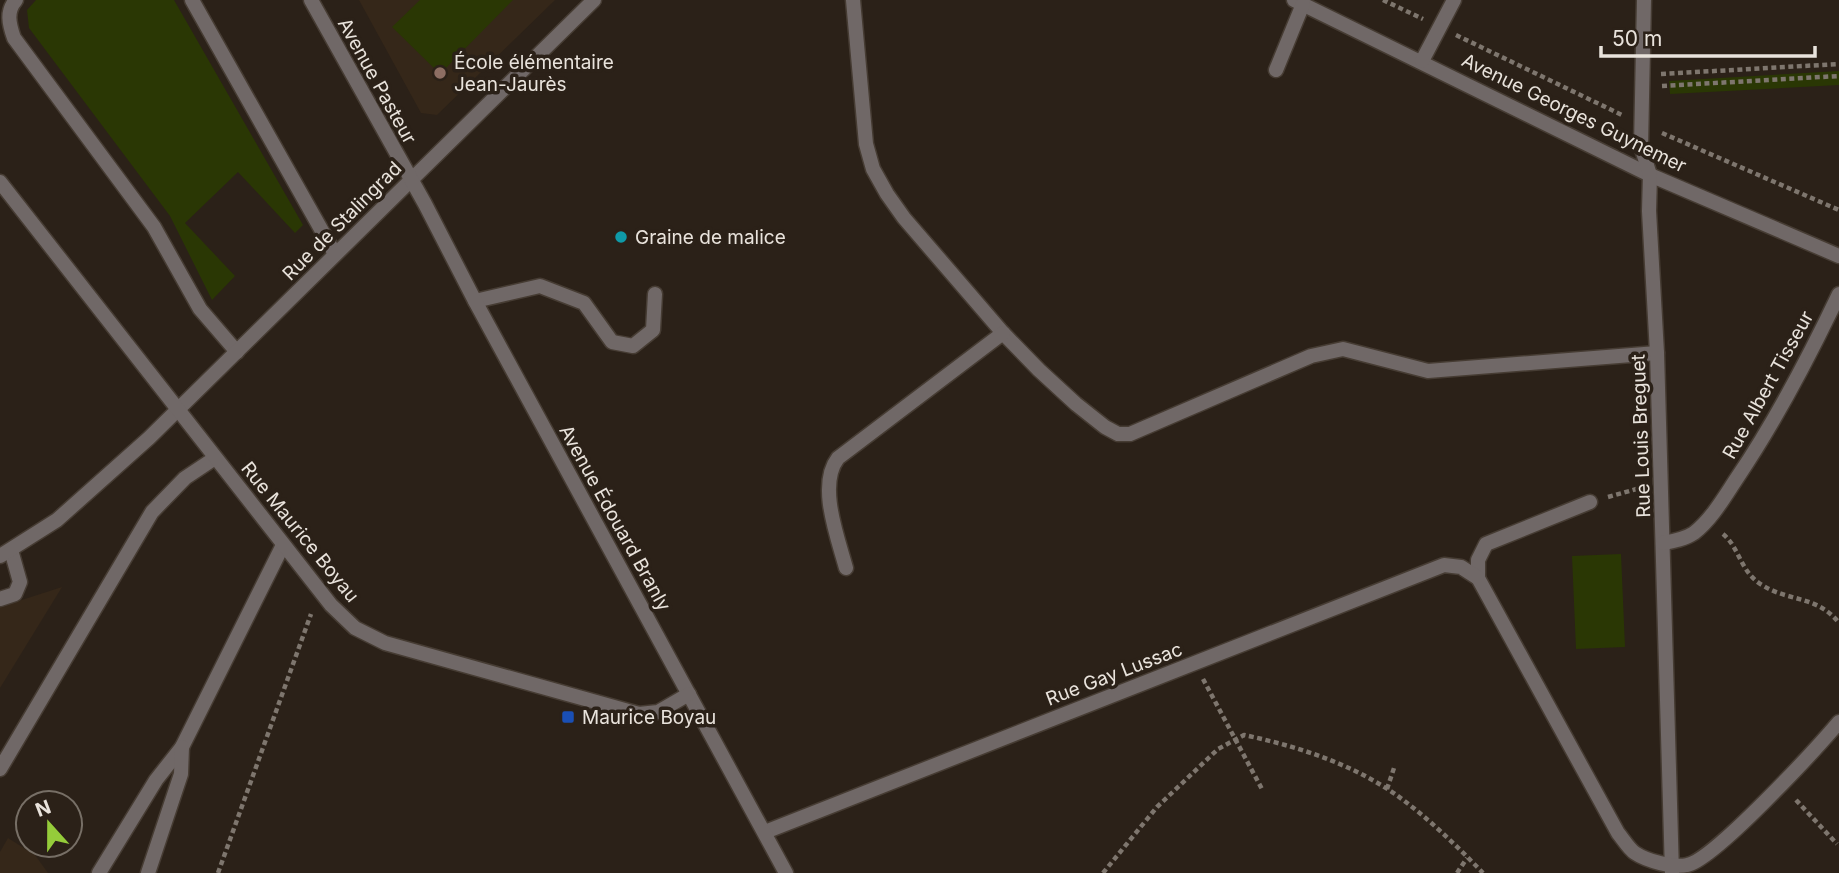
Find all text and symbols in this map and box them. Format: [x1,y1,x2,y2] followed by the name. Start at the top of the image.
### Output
[333,14,421,148] street label: Avenue Pasteur
[1601,14,1814,58] scale bar
[1612,26,1662,51] text: 50 m
[1458,49,1690,177] street label: Avenue Georges Guynemer
[454,50,614,96] place label: École élémentaire Jean-Jaurès
[432,65,448,81] marker: École élémentaire Jean-Jaurès
[278,157,406,285] street label: Rue de Stalingrad
[635,226,786,249] place label: Graine de malice
[613,229,629,245] marker: Graine de malice
[1718,307,1818,463] street label: Rue Albert Tisseur
[1627,354,1655,518] street label: Rue Louis Breguet
[554,420,677,615] street label: Avenue Édouard Branly
[236,457,364,607] street label: Rue Maurice Boyau
[1043,637,1185,711] street label: Rue Gay Lussac
[582,706,716,729] place label: Maurice Boyau
[560,709,576,725] marker: Maurice Boyau
[14,789,84,859] north arrow
[32,795,54,822] text: N

